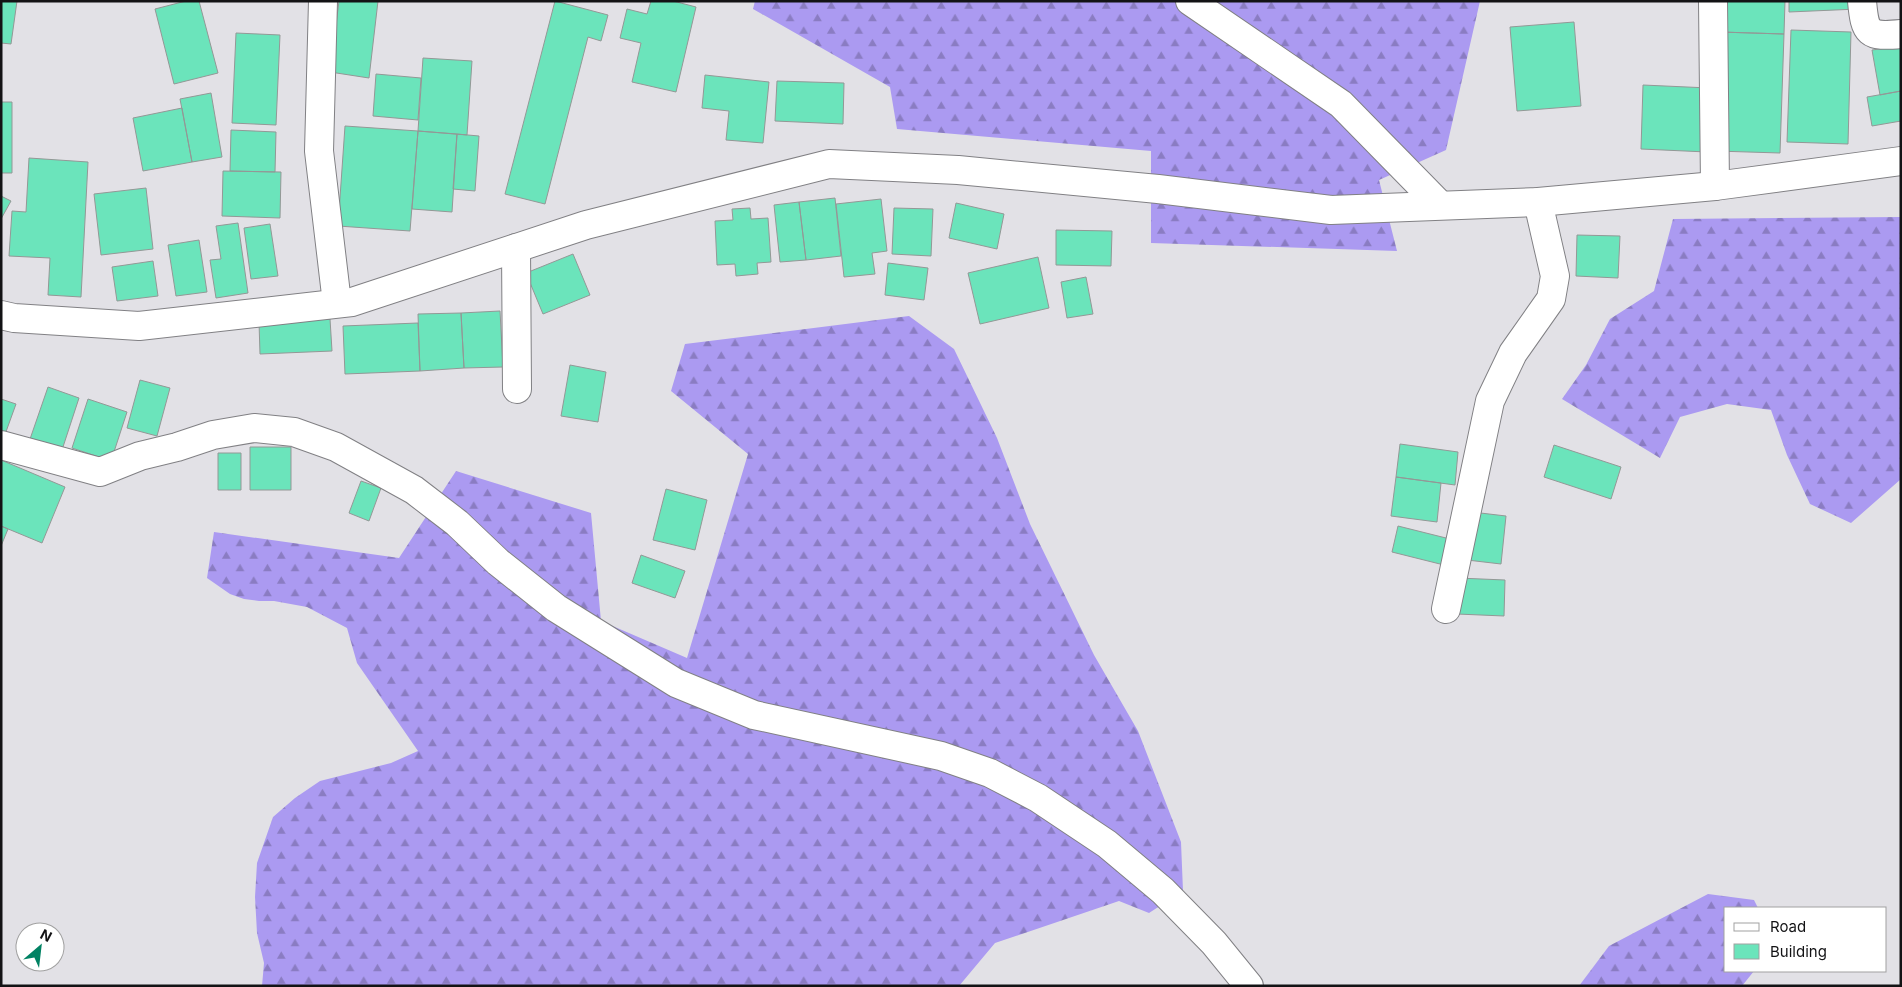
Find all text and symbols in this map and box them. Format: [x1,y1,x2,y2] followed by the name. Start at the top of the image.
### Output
[1724,907,1887,972] legend
[1770,917,1806,936] text: Road
[15,922,65,972] north arrow
[38,925,55,945] text: N
[1770,942,1827,961] text: Building

